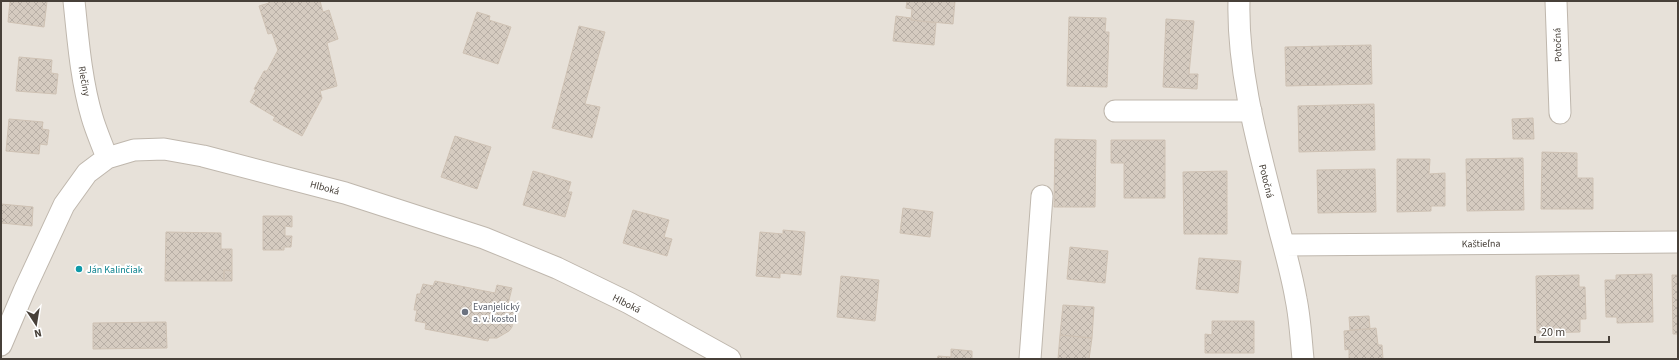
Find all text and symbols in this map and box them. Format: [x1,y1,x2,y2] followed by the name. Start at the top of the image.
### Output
[1550,28,1566,62] street label: Potočná
[74,65,94,98] street label: Riečiny
[1255,163,1277,200] street label: Potočná
[308,177,341,199] street label: Hlboká
[1462,237,1501,251] street label: Kaštieľna
[87,263,143,277] place label: Ján Kalinčiak
[74,264,84,274] marker: Ján Kalinčiak
[610,291,643,317] street label: Hlboká
[473,300,520,326] place label: Evanjelický a. v. kostol
[16,304,56,344] north arrow
[460,307,470,317] marker: Evanjelický a. v. kostol
[1535,318,1609,344] scale bar
[1541,324,1565,341] text: 20 m
[33,325,43,341] text: N

